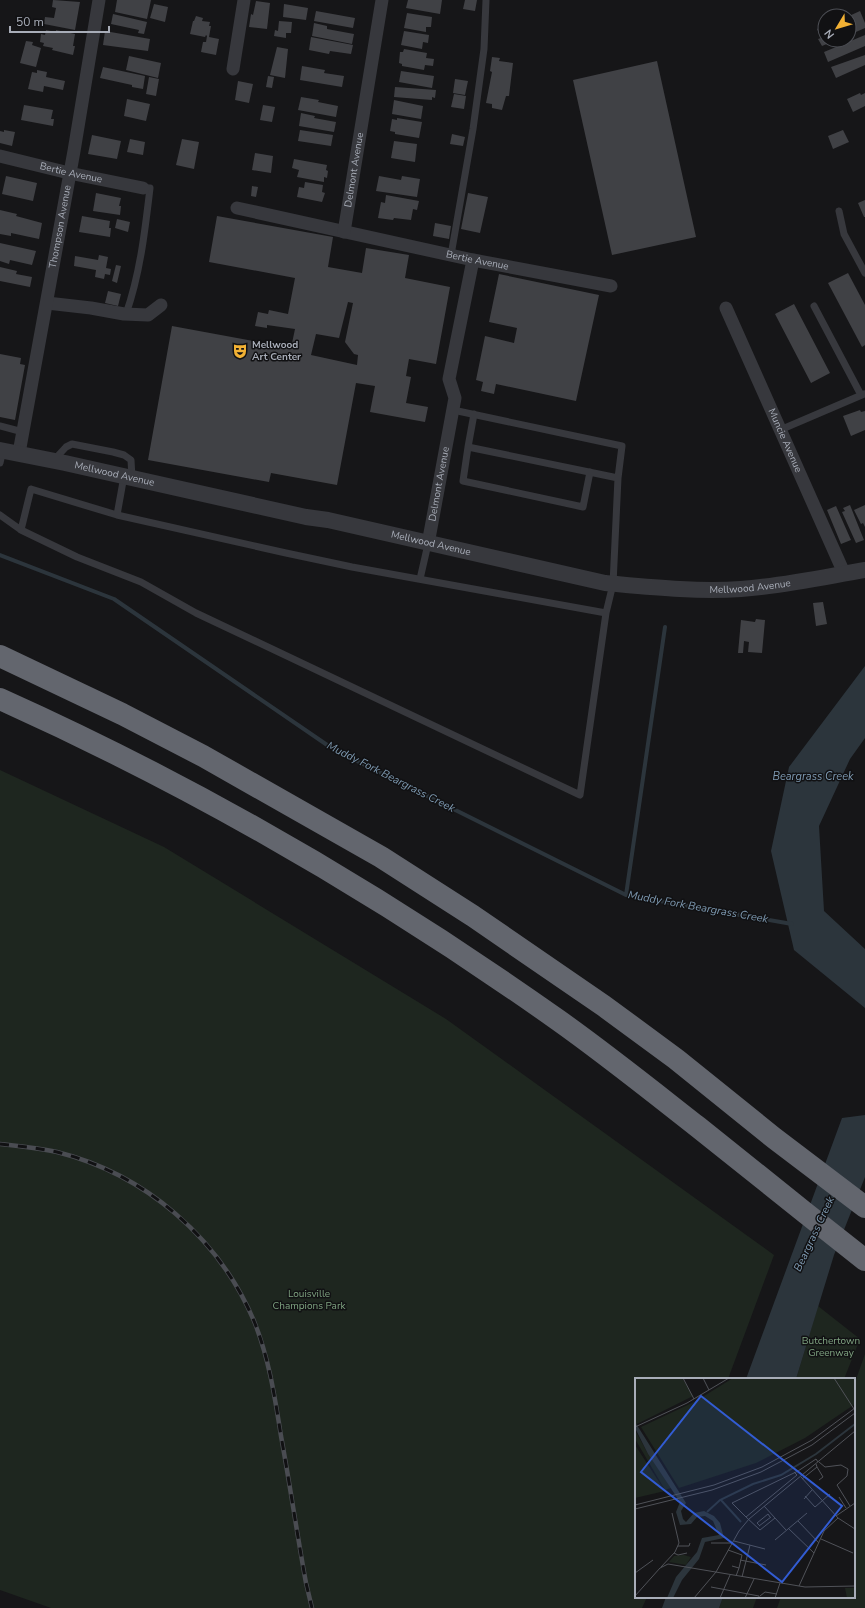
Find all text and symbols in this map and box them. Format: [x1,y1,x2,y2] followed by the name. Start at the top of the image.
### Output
[10,8,109,34] scale bar
[817,8,857,48] north arrow
[16,14,44,30] text: 50 m
[821,26,838,42] text: N
[341,131,367,208] street label: Delmont Avenue
[38,159,104,187] street label: Bertie Avenue
[46,184,75,269] street label: Thompson Avenue
[445,247,510,274] street label: Bertie Avenue
[252,338,301,364] place label: Mellwood Art Center
[231,342,249,360] theatre icon: Mellwood Art Center
[765,406,805,475] street label: Muncie Avenue
[425,446,453,523] street label: Delmont Avenue
[73,458,156,490] street label: Mellwood Avenue
[390,528,472,559] street label: Mellwood Avenue
[709,576,792,597] street label: Mellwood Avenue
[324,738,458,816] water label: Muddy Fork Beargrass Creek
[772,769,854,784] water label: Beargrass Creek
[627,887,770,927] water label: Muddy Fork Beargrass Creek
[790,1194,838,1274] water label: Beargrass Creek
[272,1287,347,1313] park label: Louisville Champions Park
[802,1334,860,1360] park label: Butchertown Greenway
[635,1378,855,1598] inset map

